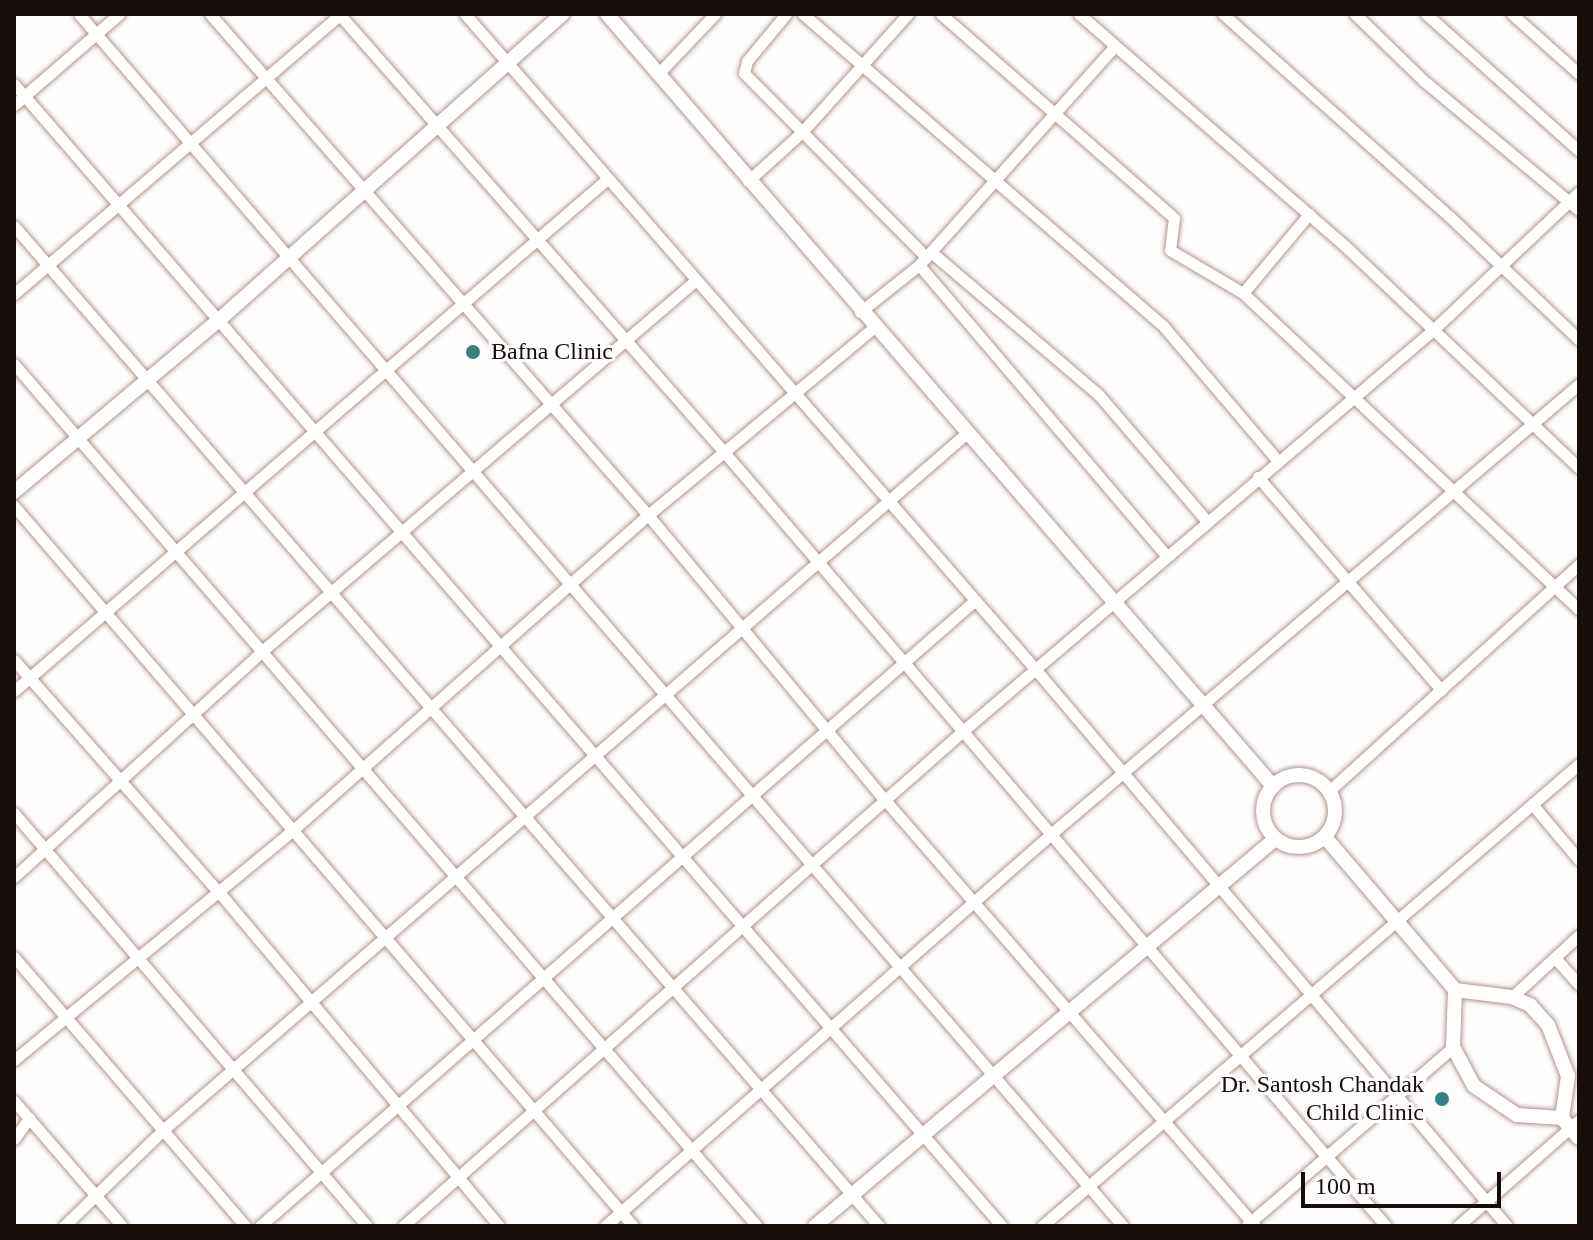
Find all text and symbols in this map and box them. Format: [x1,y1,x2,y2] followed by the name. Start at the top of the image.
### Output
[491,338,613,366] place label: Bafna Clinic
[462,341,484,363] marker: Bafna Clinic
[1221,1071,1424,1127] place label: Dr. Santosh Chandak Child Clinic
[1431,1088,1453,1110] marker: Dr. Santosh Chandak Child Clinic
[1305,1156,1505,1206] scale bar
[1315,1173,1376,1199] text: 100 m

